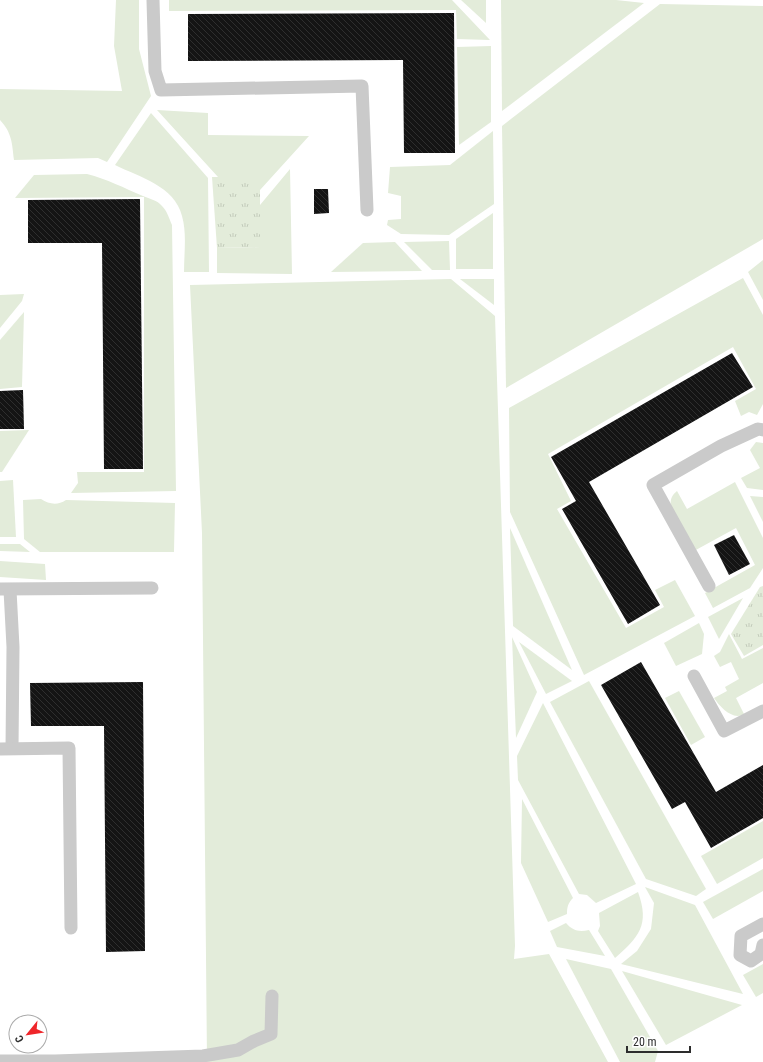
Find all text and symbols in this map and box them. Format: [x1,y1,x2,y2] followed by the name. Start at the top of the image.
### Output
[8,1014,48,1054] north arrow
[627,1028,690,1054] scale bar
[13,1033,27,1045] text: С
[633,1035,657,1049] text: 20 m

